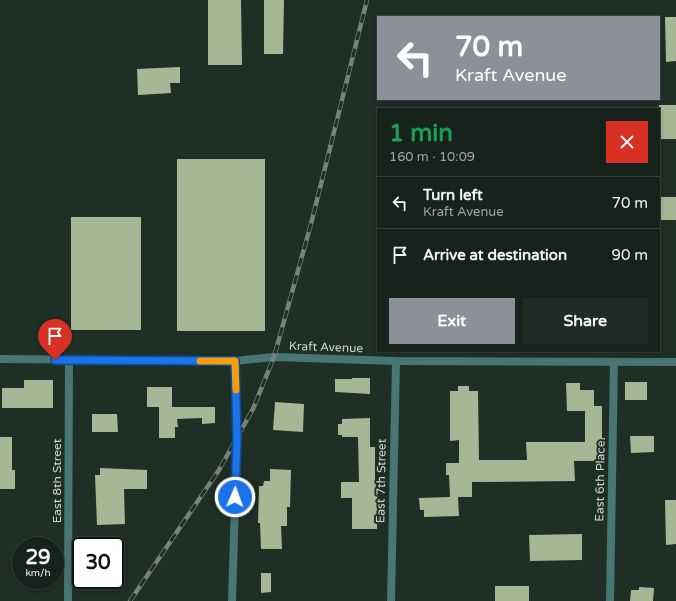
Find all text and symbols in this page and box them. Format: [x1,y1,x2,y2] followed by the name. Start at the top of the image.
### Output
[455,30,523,64] text: 70 m
[389,32,441,84] icon: left
[455,64,567,86] text: Kraft Avenue
[389,119,453,148] text: 1 min
[606,121,648,163] button: close
[389,149,475,165] text: 160 m · 10:09
[423,186,483,204] text: Turn left
[389,192,411,214] icon: left
[611,194,648,212] text: 70 m
[423,204,504,220] text: Kraft Avenue
[389,244,411,266] icon: arrive
[423,246,567,264] text: Arrive at destination
[611,246,648,264] text: 90 m
[389,298,515,344] button: Exit
[523,298,648,344] button: Share
[38,319,72,360] pin
[44,325,66,347] icon: arrive
[289,339,364,355] street label: Kraft Avenue
[50,438,64,523] street label: East 8th Street
[373,438,389,523] street label: East 7th Street
[592,440,608,522] street label: East 6th Place
[214,476,256,518] position arrow
[72,537,124,589] speed limit sign: 30
[25,546,51,570] text: 29
[25,567,51,579] text: km/h

